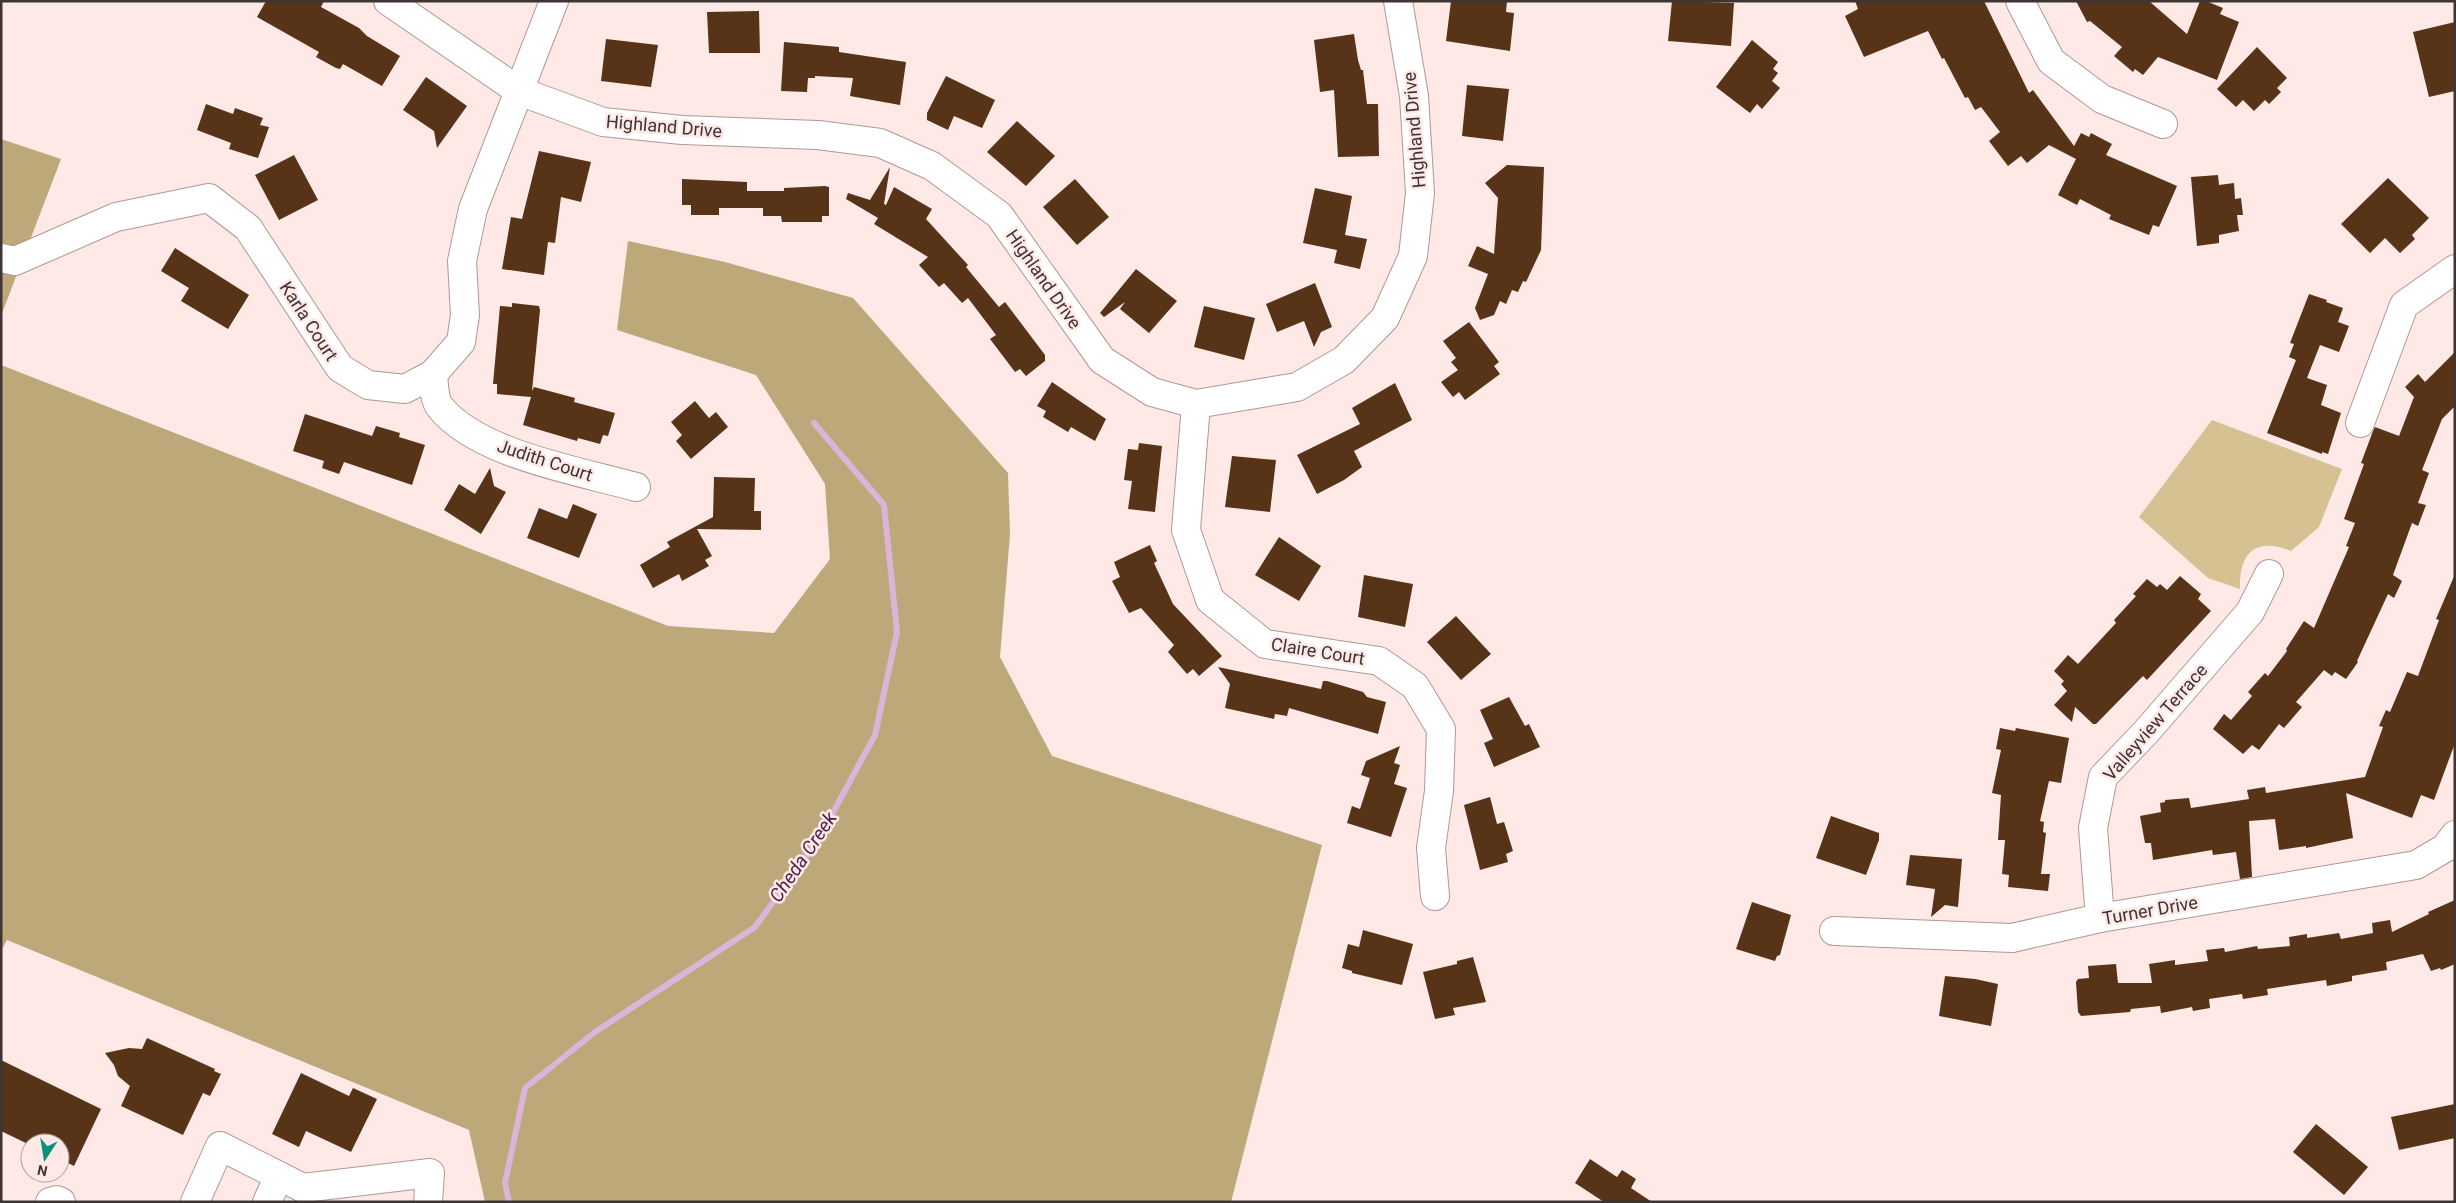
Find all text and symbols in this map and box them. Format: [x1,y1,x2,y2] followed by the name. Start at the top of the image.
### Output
[1398,71,1430,189] street label: Highland Drive
[605,110,723,142] street label: Highland Drive
[1002,225,1086,333] street label: Highland Drive
[276,277,342,365] street label: Karla Court
[495,435,595,485] street label: Judith Court
[1270,633,1366,669] street label: Claire Court
[2099,659,2211,785] street label: Valleyview Terrace
[764,807,842,907] water label: Cheda Creek
[2101,891,2199,929] street label: Turner Drive
[20,1133,70,1183] north arrow
[36,1162,49,1180] text: N

